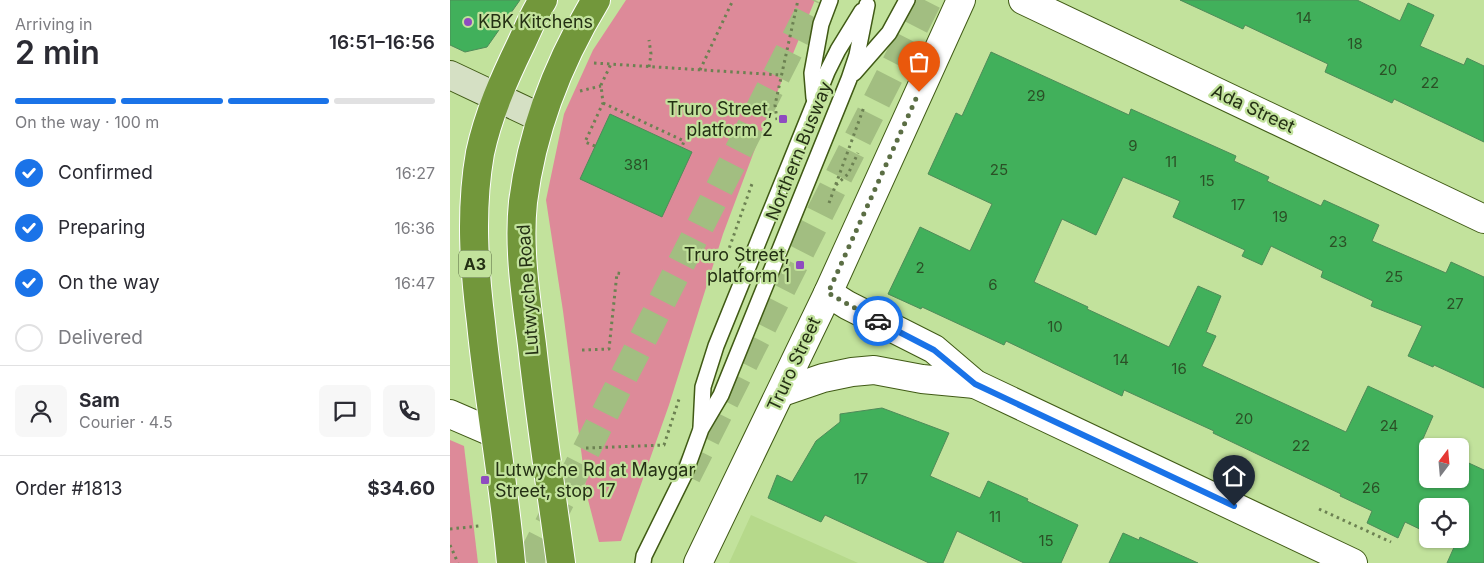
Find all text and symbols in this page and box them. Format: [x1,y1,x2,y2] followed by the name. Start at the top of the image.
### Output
[1296,8,1312,27] house number: 14
[478,11,593,32] place label: KBK Kitchens
[15,14,92,34] text: Arriving in
[462,16,474,28] marker: KBK Kitchens
[329,31,435,54] text: 16:51–16:56
[15,33,100,72] text: 2 min
[1347,34,1363,53] house number: 18
[898,41,940,92] pin
[905,48,933,76] icon: bag
[1379,60,1397,79] house number: 20
[1421,73,1439,92] house number: 22
[761,78,836,223] street label: Northern Busway
[1208,80,1298,137] street label: Ada Street
[1027,86,1045,105] house number: 29
[667,98,773,140] place label: Truro Street, platform 2
[15,112,159,132] text: On the way · 100 m
[777,113,789,125] marker: Truro Street, platform 2
[1128,136,1138,155] house number: 9
[1165,152,1177,171] house number: 11
[624,155,648,174] house number: 381
[15,159,43,187] icon: check
[990,160,1008,179] house number: 25
[58,161,153,184] text: Confirmed
[395,163,435,183] text: 16:27
[1199,171,1215,190] house number: 15
[1231,195,1245,214] house number: 17
[1272,207,1288,226] house number: 19
[15,214,43,242] icon: check
[58,216,145,239] text: Preparing
[394,218,435,238] text: 16:36
[512,224,543,356] street label: Lutwyche Road
[1329,232,1347,251] house number: 23
[684,244,790,286] place label: Truro Street, platform 1
[459,250,491,278] road number: A3
[915,258,925,277] house number: 2
[794,259,806,271] marker: Truro Street, platform 1
[1385,267,1403,286] house number: 25
[15,269,43,297] icon: check
[58,271,160,294] text: On the way
[395,273,435,293] text: 16:47
[988,275,998,294] house number: 6
[1446,294,1464,313] house number: 27
[853,296,903,346] courier
[864,307,892,335] icon: car
[763,313,824,414] street label: Truro Street
[1047,317,1063,336] house number: 10
[58,326,143,349] text: Delivered
[1113,350,1129,369] house number: 14
[1171,359,1187,378] house number: 16
[15,385,67,437] button: person
[319,385,371,437] button: chat
[383,385,435,437] button: phone
[79,389,120,412] text: Sam
[1235,409,1253,428] house number: 20
[79,412,173,432] text: Courier · 4.5
[1380,416,1398,435] house number: 24
[1292,436,1310,455] house number: 22
[1419,438,1469,488] north arrow
[1419,438,1469,548] map controls
[1213,455,1255,506] pin
[495,459,695,501] place label: Lutwyche Rd at Maygar Street, stop 17
[1220,462,1248,490] icon: home
[854,469,868,488] house number: 17
[479,474,491,486] marker: Lutwyche Rd at Maygar Street, stop 17
[15,477,123,500] text: Order #1813
[367,477,435,500] text: $34.60
[1362,478,1380,497] house number: 26
[1419,498,1469,548] button: locate
[989,507,1001,526] house number: 11
[1038,531,1054,550] house number: 15

